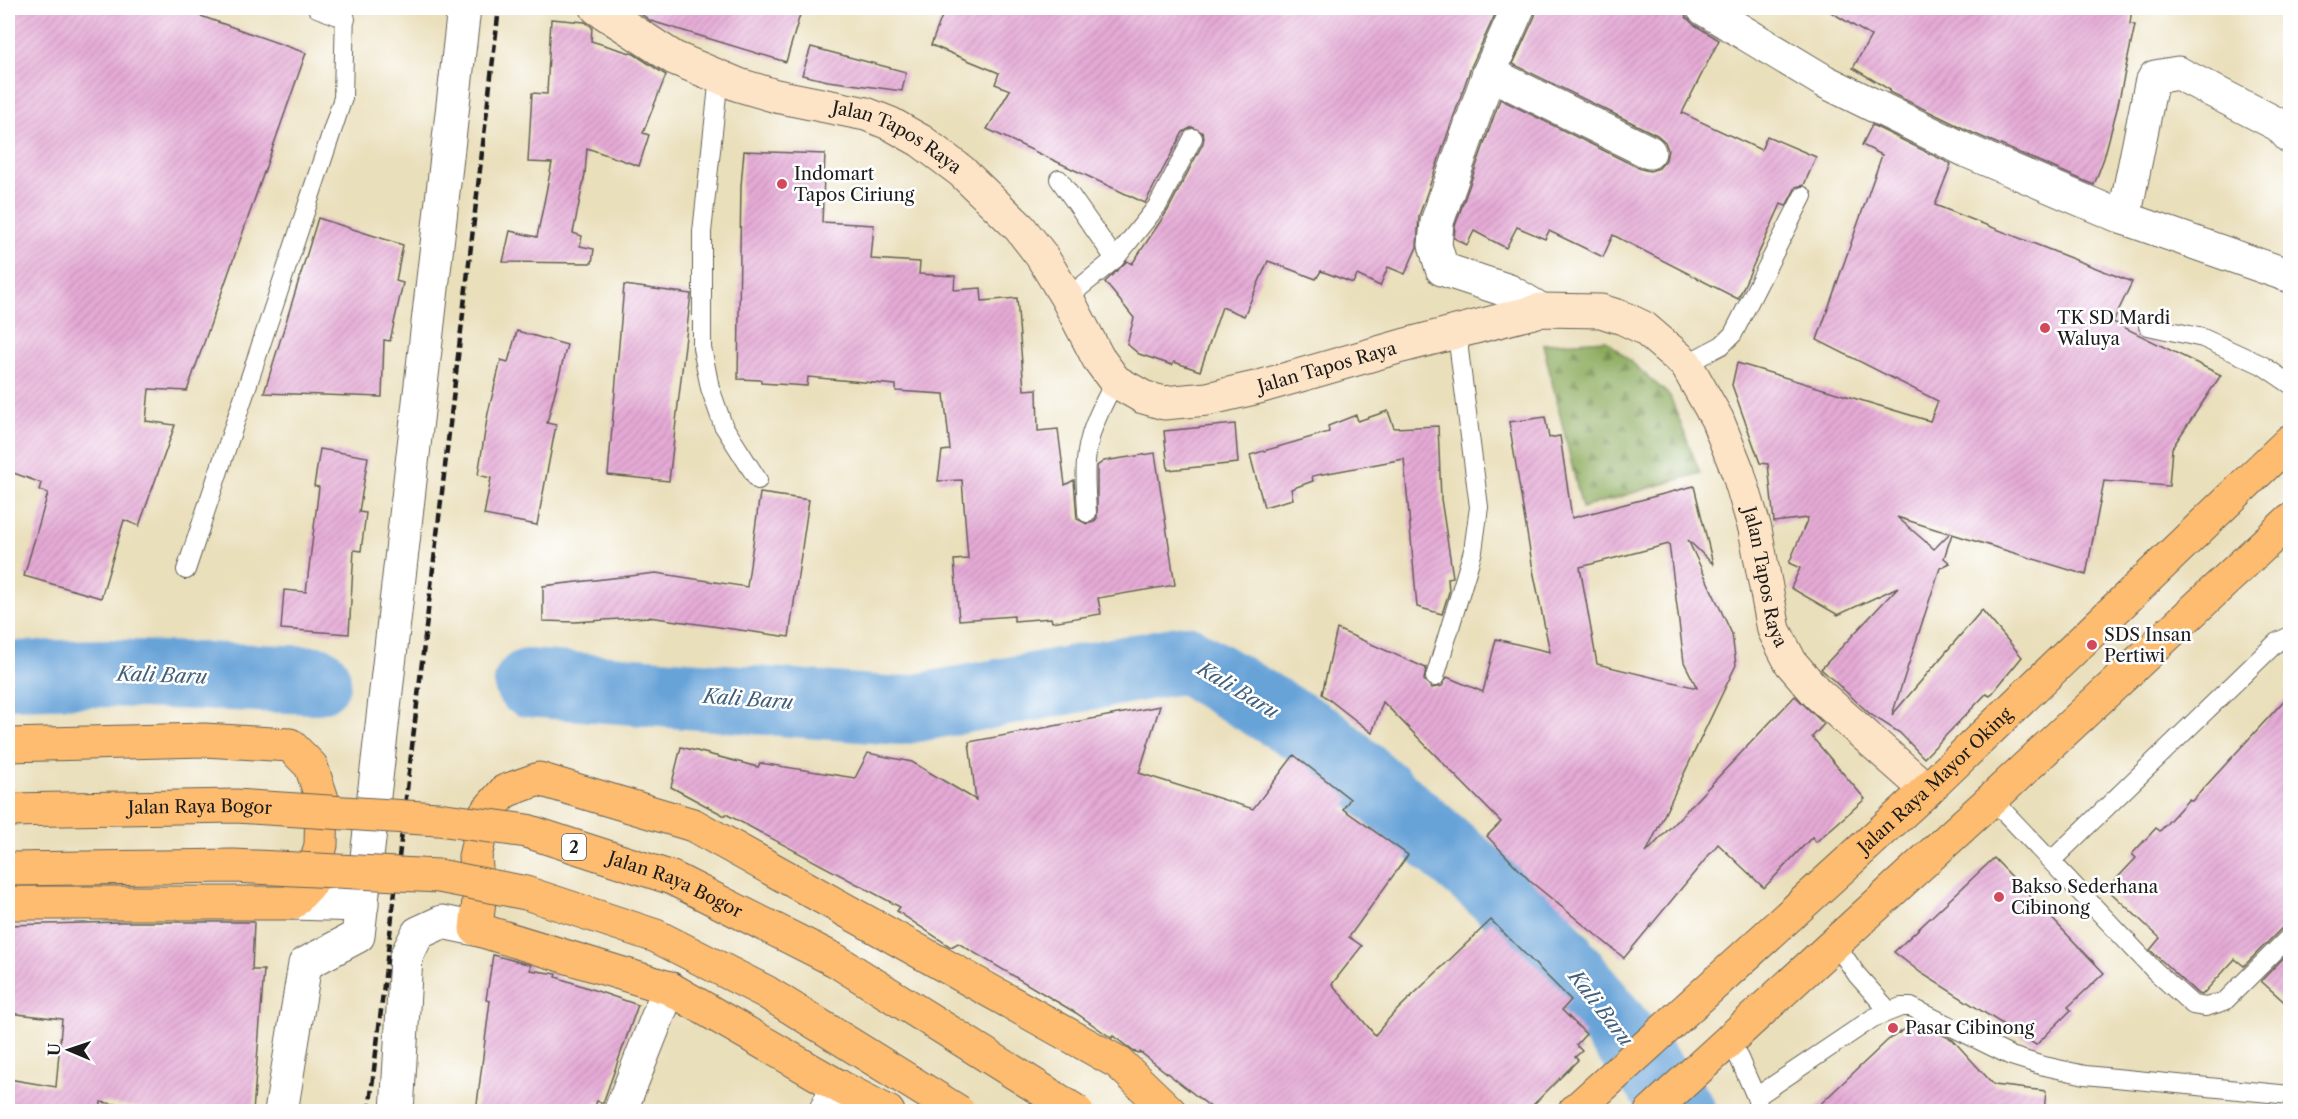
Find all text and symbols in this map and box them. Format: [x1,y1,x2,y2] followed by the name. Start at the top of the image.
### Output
[827,96,966,179] street label: Jalan Tapos Raya
[794,163,915,206] place label: Indomart Tapos Ciriung
[775,177,789,191] marker: Indomart Tapos Ciriung
[2056,307,2171,350] place label: TK SD Mardi Waluya
[2038,321,2052,335] marker: TK SD Mardi Waluya
[1252,337,1399,399] street label: Jalan Tapos Raya
[1737,501,1792,652] street label: Jalan Tapos Raya
[2104,624,2192,667] place label: SDS Insan Pertiwi
[2085,638,2099,652] marker: SDS Insan Pertiwi
[1192,656,1283,724] water label: Kali Baru
[115,661,208,689] water label: Kali Baru
[700,684,794,714] water label: Kali Baru
[1851,703,2017,861] street label: Jalan Raya Mayor Oking
[125,795,273,819] street label: Jalan Raya Bogor
[562,834,586,860] road number: 2
[602,846,746,923] street label: Jalan Raya Bogor
[2011,876,2159,919] place label: Bakso Sederhana Cibinong
[1992,890,2006,904] marker: Bakso Sederhana Cibinong
[1563,964,1638,1051] water label: Kali Baru
[1905,1017,2035,1039] place label: Pasar Cibinong
[39,1020,99,1080] north arrow
[1886,1021,1900,1035] marker: Pasar Cibinong
[44,1043,64,1056] text: U

